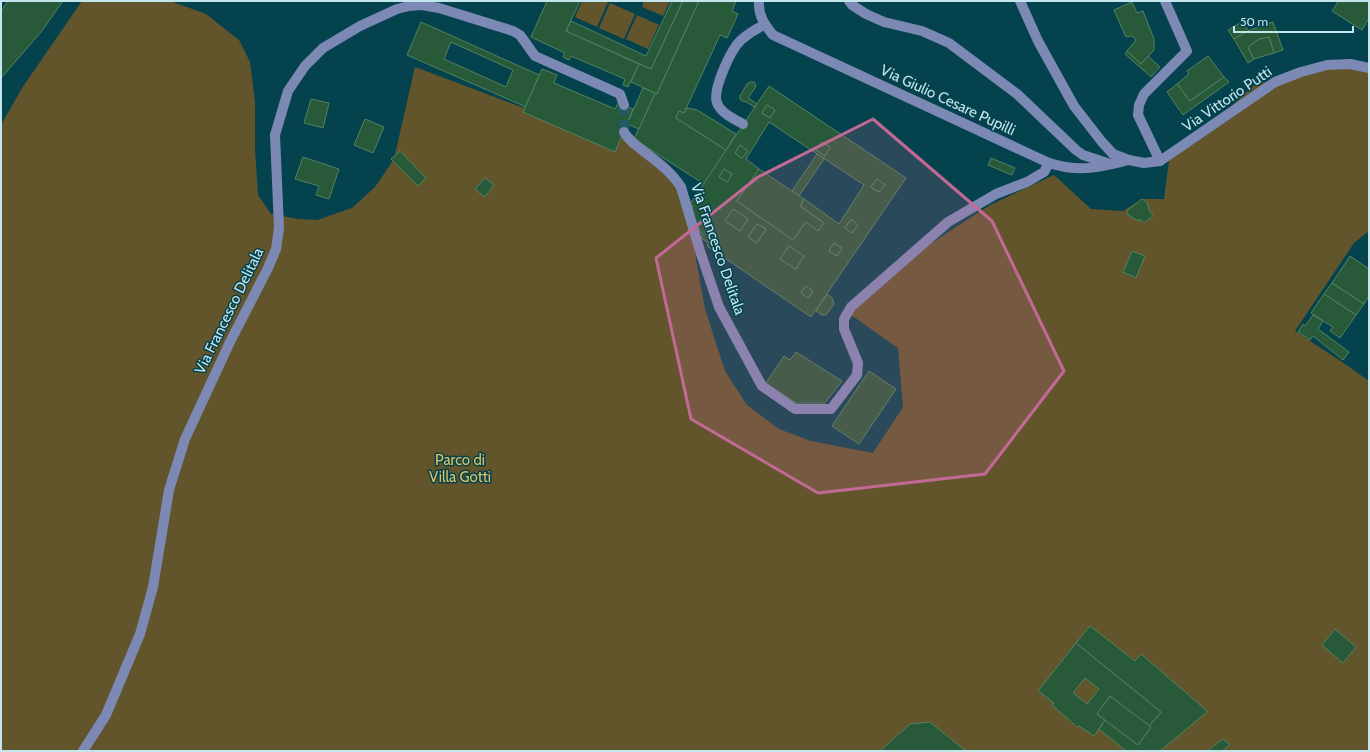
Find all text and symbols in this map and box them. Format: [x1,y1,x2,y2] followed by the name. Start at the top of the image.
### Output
[1234,8,1353,34] scale bar
[1240,14,1268,29] text: 50 m
[878,61,1018,139] street label: Via Giulio Cesare Pupilli
[1179,62,1275,136] street label: Via Vittorio Putti
[687,181,749,318] street label: Via Francesco Delitala
[191,244,268,377] street label: Via Francesco Delitala
[429,451,491,486] park label: Parco di Villa Gotti

